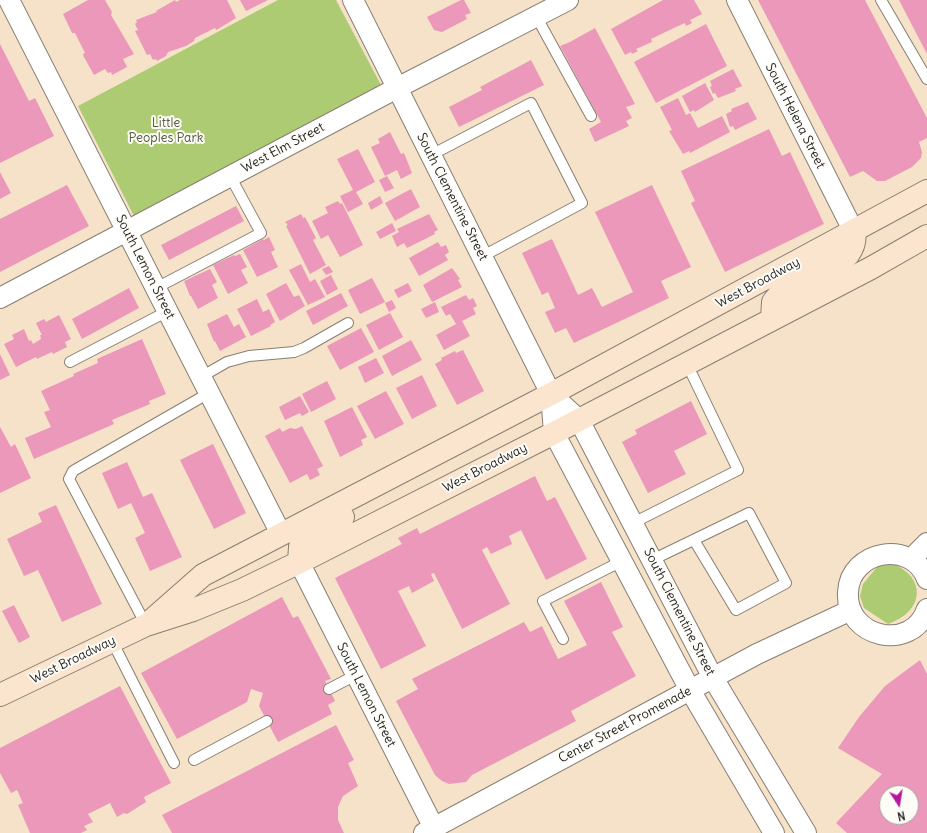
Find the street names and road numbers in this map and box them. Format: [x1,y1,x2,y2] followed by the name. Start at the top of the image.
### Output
[762,61,828,171] street label: South Helena Street
[239,120,327,176] street label: West Elm Street
[413,131,491,263] street label: South Clementine Street
[112,212,178,322] street label: South Lemon Street
[713,254,803,312] street label: West Broadway
[440,440,530,496] street label: West Broadway
[640,546,718,678] street label: South Clementine Street
[28,633,118,687] street label: West Broadway
[333,640,399,750] street label: South Lemon Street
[556,683,694,767] street label: Center Street Promenade

